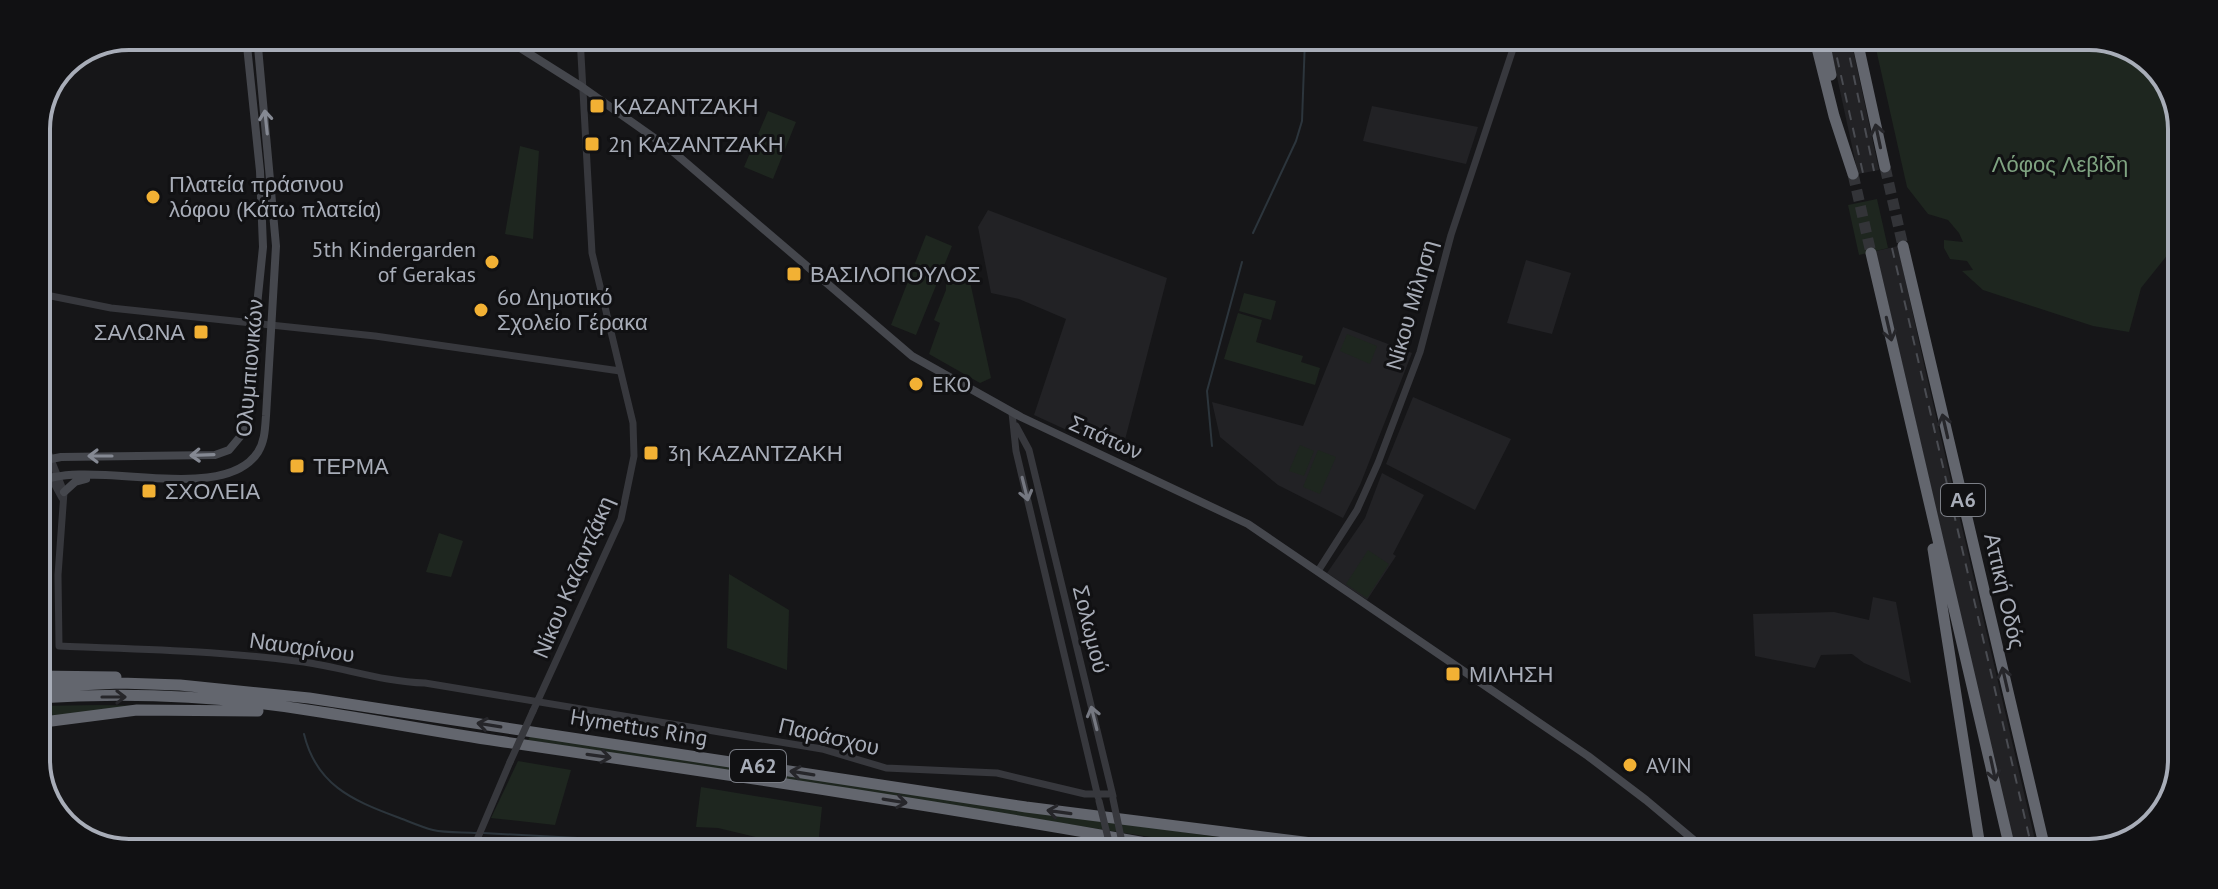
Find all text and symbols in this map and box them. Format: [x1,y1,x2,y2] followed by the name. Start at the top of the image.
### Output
[613,92,758,120] place label: ΚΑΖΑΝΤΖΑΚΗ
[588,97,606,115] marker: ΚΑΖΑΝΤΖΑΚΗ
[258,109,273,136] one-way arrow
[1870,124,1885,149] one-way arrow
[608,130,784,158] place label: 2η ΚΑΖΑΝΤΖΑΚΗ
[583,135,601,153] marker: 2η ΚΑΖΑΝΤΖΑΚΗ
[1992,150,2128,178] park label: Λόφος Λεβίδη
[169,170,381,223] place label: Πλατεία πράσινου λόφου (Κάτω πλατεία)
[144,188,162,206] marker: Πλατεία πράσινου λόφου (Κάτω πλατεία)
[312,235,476,288] place label: 5th Kindergarden of Gerakas
[1379,237,1443,373] street label: Νίκου Μίληση
[483,253,501,271] marker: 5th Kindergarden of Gerakas
[810,260,981,288] place label: ΒΑΣΙΛΟΠΟΥΛΟΣ
[785,265,803,283] marker: ΒΑΣΙΛΟΠΟΥΛΟΣ
[497,283,648,336] place label: 6ο Δημοτικό Σχολείο Γέρακα
[229,298,269,438] street label: Ολυμπιονικών
[472,301,490,319] marker: 6ο Δημοτικό Σχολείο Γέρακα
[1882,315,1897,341] one-way arrow
[94,318,185,346] place label: ΣΑΛΩΝΑ
[192,323,210,341] marker: ΣΑΛΩΝΑ
[932,370,971,398] place label: EKO
[907,375,925,393] marker: EKO
[1065,408,1147,466] street label: Σπάτων
[1937,414,1952,440] one-way arrow
[667,439,843,467] place label: 3η ΚΑΖΑΝΤΖΑΚΗ
[642,444,660,462] marker: 3η ΚΑΖΑΝΤΖΑΚΗ
[189,448,216,463] one-way arrow
[87,449,114,464] one-way arrow
[313,452,389,480] place label: ΤΕΡΜΑ
[288,457,306,475] marker: ΤΕΡΜΑ
[1019,476,1034,502] one-way arrow
[165,477,260,505] place label: ΣΧΟΛΕΙΑ
[140,482,158,500] marker: ΣΧΟΛΕΙΑ
[1941,484,1985,516] road number: Α6
[526,492,620,662] street label: Νίκου Καζαντζάκη
[1978,530,2032,652] street label: Αττική Οδός
[1067,582,1115,676] street label: Σολωμού
[248,626,356,668] street label: Ναυαρίνου
[1469,660,1554,688] place label: ΜΙΛΗΣΗ
[1444,665,1462,683] marker: ΜΙΛΗΣΗ
[1997,667,2012,693] one-way arrow
[100,689,127,705] one-way arrow
[568,702,710,752] street label: Hymettus Ring
[1085,706,1100,731] one-way arrow
[776,711,882,761] street label: Παράσχου
[477,717,502,732] one-way arrow
[586,749,611,764] one-way arrow
[730,750,786,782] road number: Α62
[1646,751,1692,779] place label: AVIN
[1986,755,2001,781] one-way arrow
[1621,756,1639,774] marker: AVIN
[789,764,815,779] one-way arrow
[882,794,908,809] one-way arrow
[1046,804,1072,819] one-way arrow

